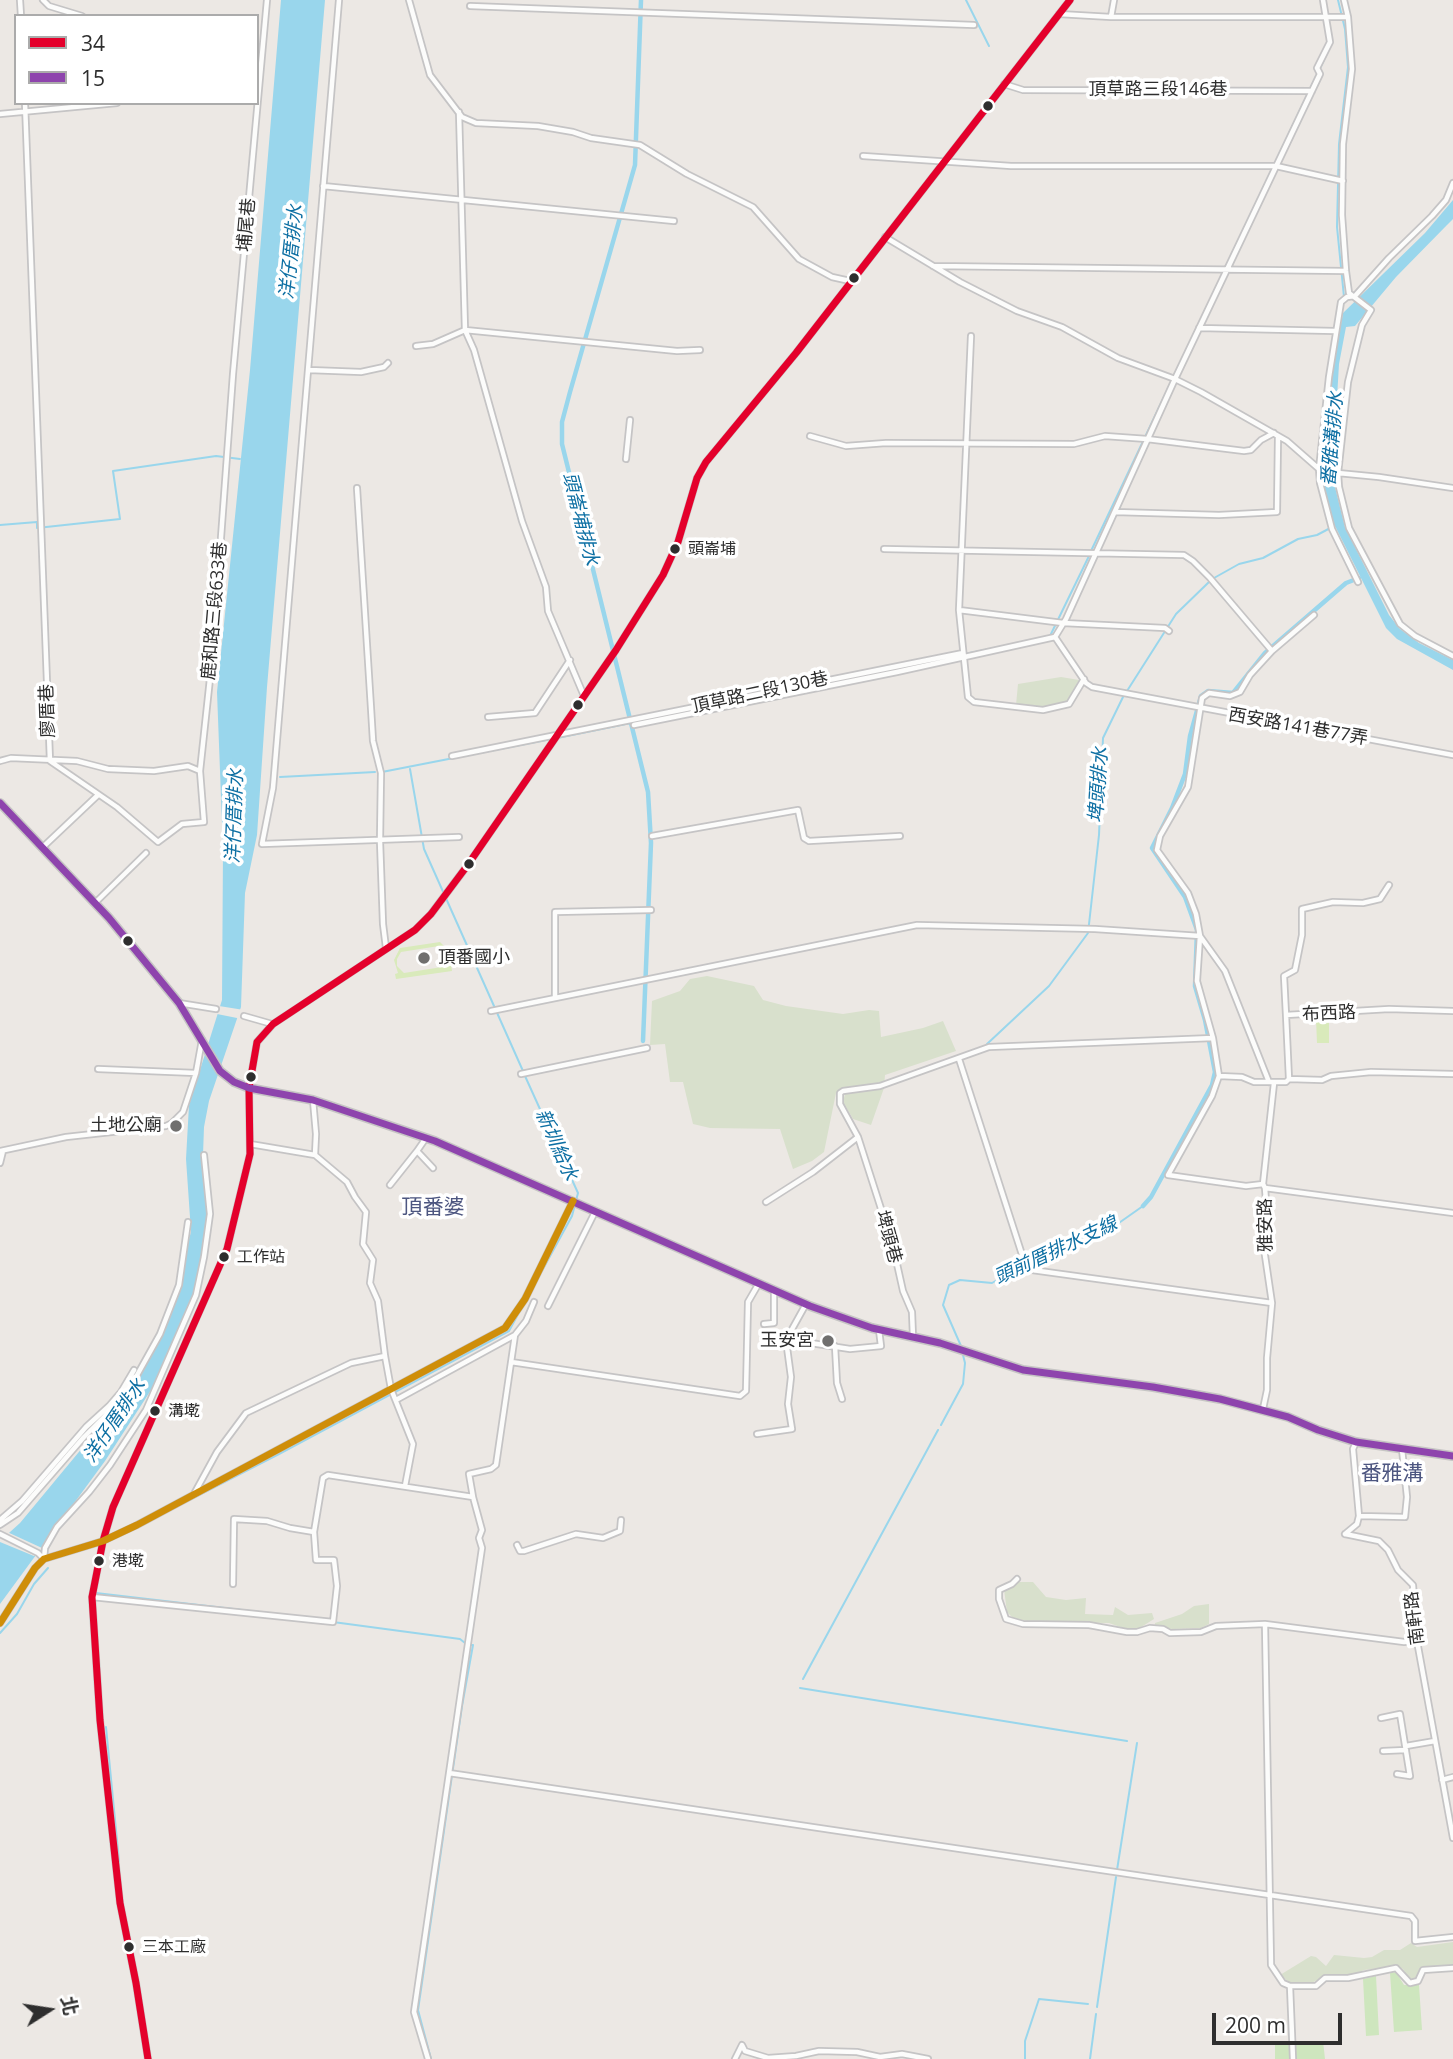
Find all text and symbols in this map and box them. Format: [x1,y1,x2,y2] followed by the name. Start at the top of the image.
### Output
[14,14,259,105] legend
[81,29,105,57] text: 34
[81,64,105,92] text: 15
[1089,79,1227,101] street label: 頂草路三段146巷
[981,99,995,113] unlabelled marker
[234,197,260,253] street label: 埔尾巷
[276,204,308,300] water label: 洋仔厝排水
[847,271,861,285] unlabelled marker
[1318,391,1348,487] water label: 番雅溝排水
[557,470,603,568] water label: 頭崙埔排水
[688,539,736,559] place label: 頭崙埔
[198,541,232,681] street label: 鹿和路三段633巷
[668,542,682,556] marker: 頭崙埔
[690,668,830,718] street label: 頂草路二段130巷
[36,684,60,738] street label: 廖厝巷
[571,698,585,712] unlabelled marker
[1226,704,1370,750] street label: 西安路141巷77弄
[1085,746,1113,824] water label: 埤頭排水
[222,768,248,864] water label: 洋仔厝排水
[462,857,476,871] unlabelled marker
[121,934,135,948] unlabelled marker
[438,947,510,969] place label: 頂番國小
[416,950,432,966] marker: 頂番國小
[1301,1002,1357,1026] street label: 布西路
[244,1070,258,1084] unlabelled marker
[530,1106,582,1184] water label: 新圳給水
[90,1115,162,1137] place label: 土地公廟
[168,1118,184,1134] marker: 土地公廟
[402,1195,464,1221] district label: 頂番婆
[1255,1198,1277,1252] street label: 雅安路
[871,1208,905,1266] street label: 埤頭巷
[991,1213,1121,1289] water label: 頭前厝排水支線
[237,1247,285,1267] place label: 工作站
[217,1250,231,1264] marker: 工作站
[760,1330,814,1352] place label: 玉安宮
[820,1333,836,1349] marker: 玉安宮
[79,1375,151,1467] water label: 洋仔厝排水
[168,1401,200,1421] place label: 溝墘
[148,1404,162,1418] marker: 溝墘
[1361,1461,1423,1487] district label: 番雅溝
[112,1551,144,1571] place label: 港墘
[92,1554,106,1568] marker: 港墘
[1401,1590,1429,1646] street label: 南軒路
[142,1937,206,1957] place label: 三本工廠
[122,1940,136,1954] marker: 三本工廠
[14,1975,84,2045] north arrow
[55,1994,84,2018] text: 北
[1215,2000,1344,2044] scale bar
[1225,2011,1286,2039] text: 200 m

